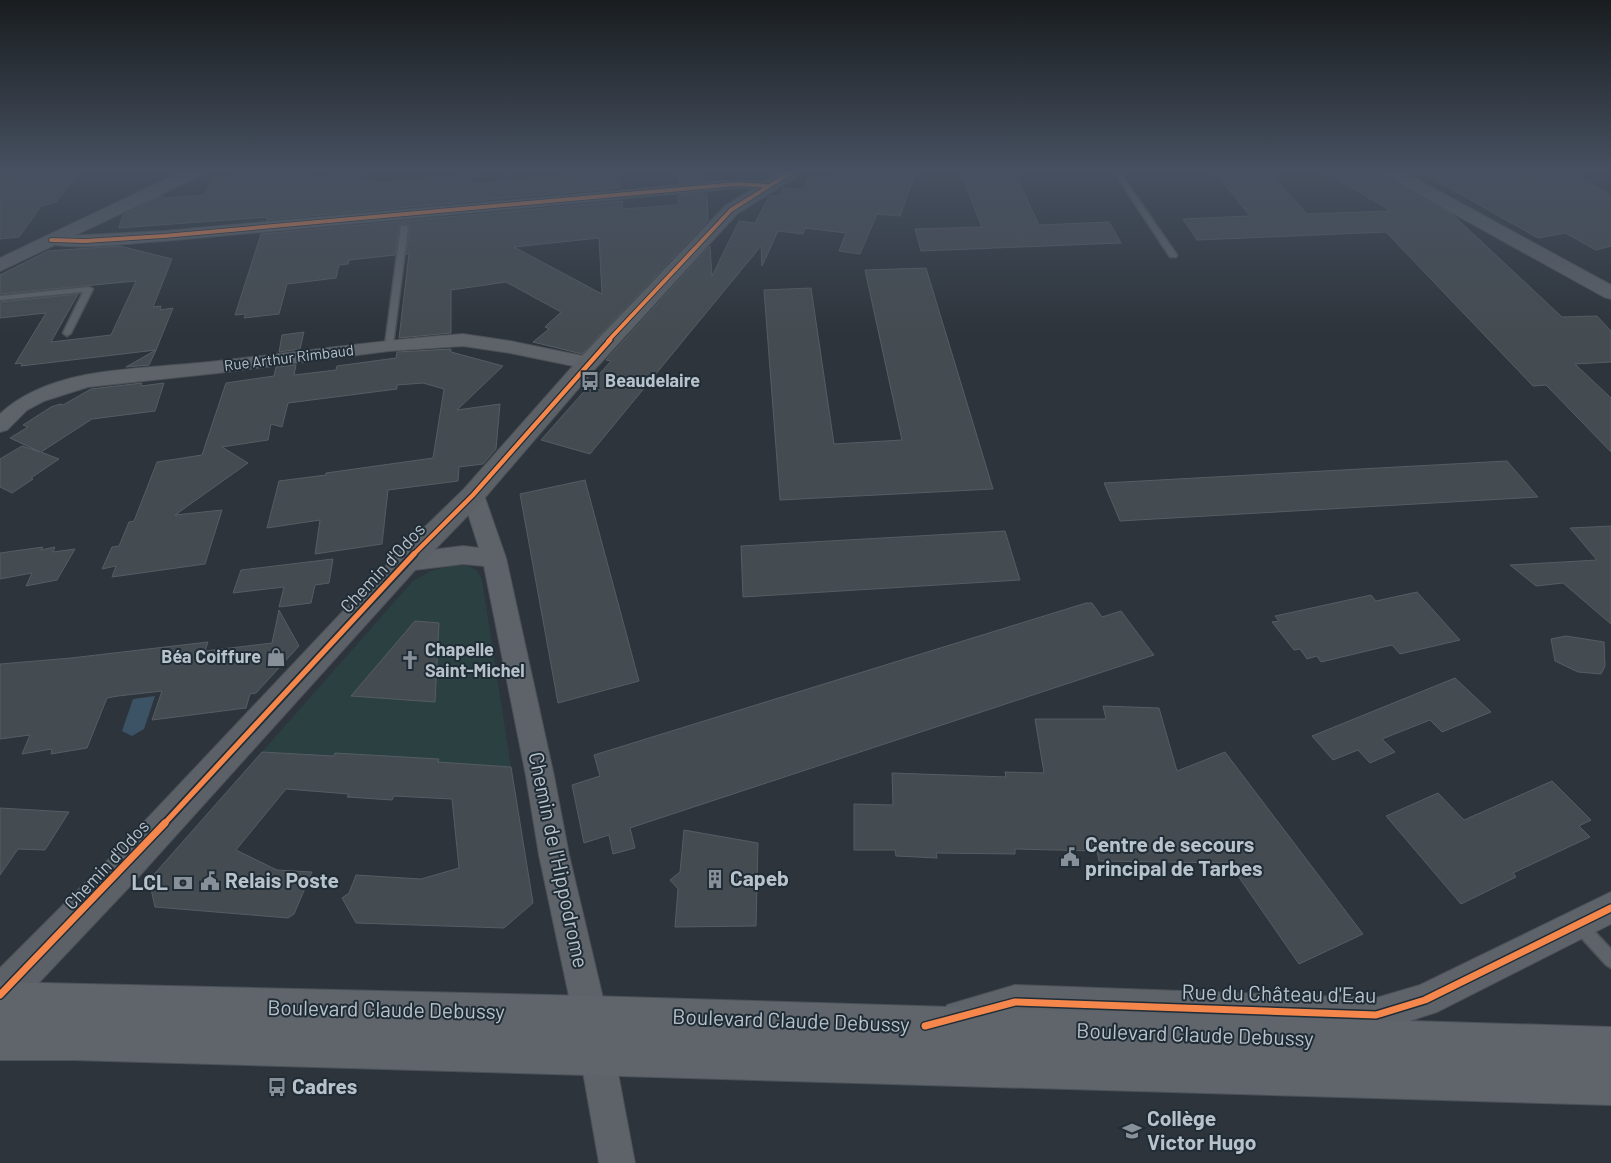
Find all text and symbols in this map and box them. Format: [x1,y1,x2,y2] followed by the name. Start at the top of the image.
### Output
[223,340,355,374] street label: Rue Arthur Rimbaud
[605,369,700,391] place label: Beaudelaire
[579,370,601,392] bus stop icon: Beaudelaire
[335,518,429,617] street label: Chemin d'Odos
[425,638,525,681] place label: Chapelle Saint-Michel
[161,645,261,667] place label: Béa Coiffure
[265,646,287,668] shop icon: Béa Coiffure
[399,649,421,671] church icon: Chapelle Saint-Michel
[524,749,595,970] street label: Chemin de l'Hippodrome
[59,815,153,914] street label: Chemin d'Odos
[1085,831,1263,880] place label: Centre de secours principal de Tarbes
[1059,846,1081,868] public building icon: Centre de secours principal de Tarbes
[730,865,789,890] place label: Capeb
[225,867,339,892] place label: Relais Poste
[704,868,726,890] building icon: Capeb
[131,869,168,894] place label: LCL
[199,870,221,892] public building icon: Relais Poste
[172,872,194,894] bank icon: LCL
[1181,978,1377,1007] street label: Rue du Château d'Eau
[267,994,505,1023] street label: Boulevard Claude Debussy
[672,1003,910,1036] street label: Boulevard Claude Debussy
[1076,1017,1314,1050] street label: Boulevard Claude Debussy
[292,1073,357,1098] place label: Cadres
[266,1076,288,1098] bus stop icon: Cadres
[1147,1105,1256,1154] place label: Collège Victor Hugo
[1121,1120,1143,1142] school or university icon: Collège Victor Hugo

